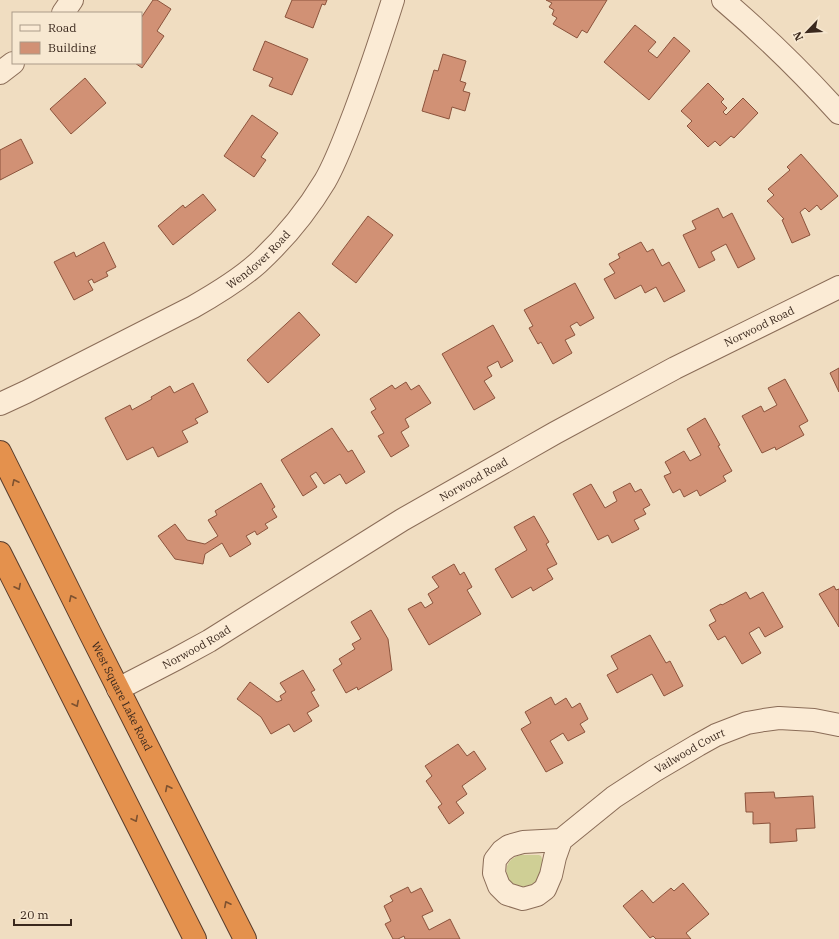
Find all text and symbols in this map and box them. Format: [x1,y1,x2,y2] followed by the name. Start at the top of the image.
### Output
[12,12,142,64] legend
[787,12,827,52] north arrow
[48,20,77,35] text: Road
[790,29,806,43] text: N
[48,40,96,55] text: Building
[224,227,293,292] street label: Wendover Road
[722,303,797,350] street label: Norwood Road
[437,454,511,504] street label: Norwood Road
[12,478,19,486] one-way arrow
[13,583,20,591] one-way arrow
[69,595,77,602] one-way arrow
[160,622,234,672] street label: Norwood Road
[89,639,156,753] street label: West Square Lake Road
[71,699,79,707] one-way arrow
[652,725,727,776] street label: Vailwood Court
[165,785,173,792] one-way arrow
[130,815,138,823] one-way arrow
[14,901,71,927] scale bar
[224,901,232,908] one-way arrow
[20,907,49,922] text: 20 m

